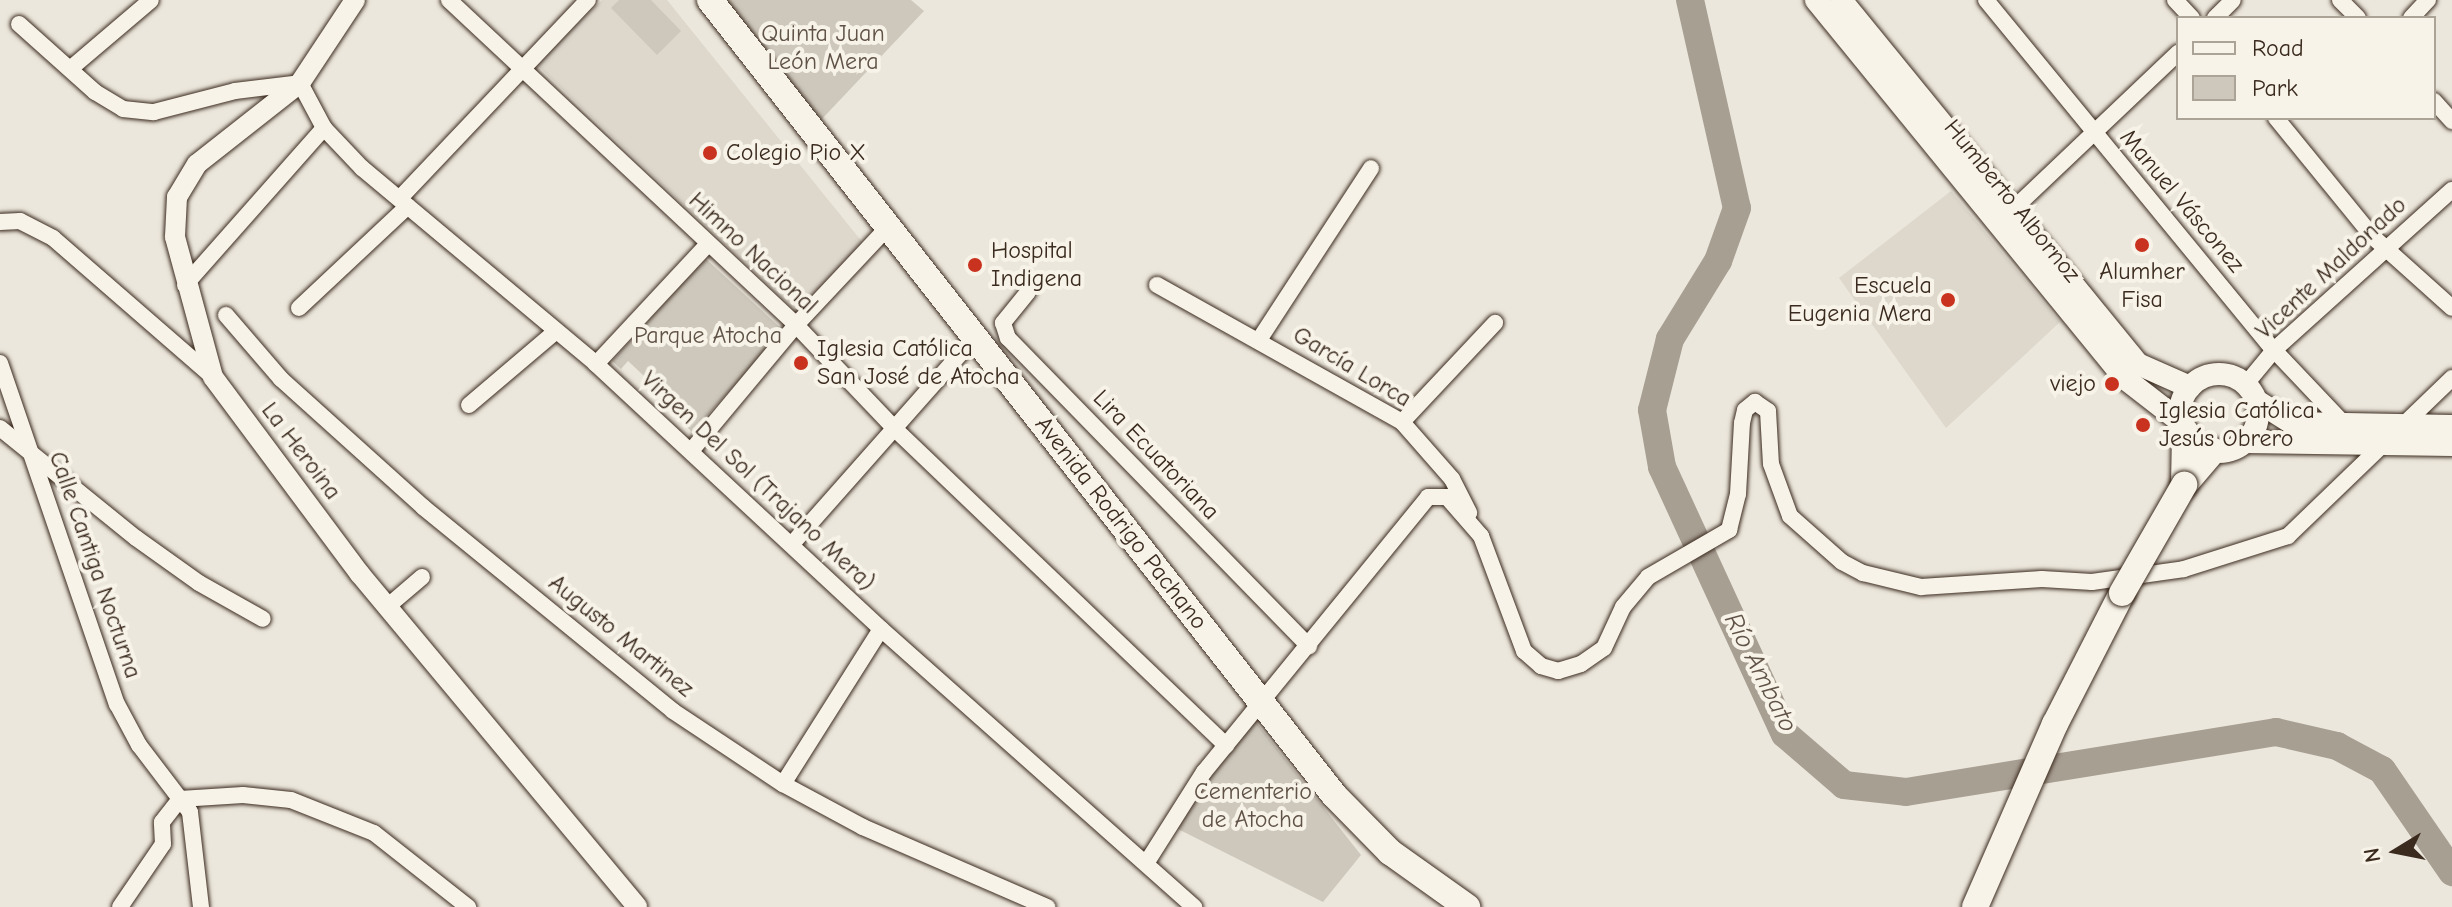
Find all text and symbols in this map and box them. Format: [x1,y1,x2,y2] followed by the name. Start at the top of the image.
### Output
[2176,16,2436,120] legend
[761,20,885,76] park label: Quinta Juan León Mera
[2252,34,2304,62] text: Road
[2252,74,2298,102] text: Park
[1938,114,2086,288] street label: Humberto Albornoz
[2114,124,2250,278] street label: Manuel Vásconez
[726,139,866,167] place label: Colegio Pio X
[701,144,719,162] marker: Colegio Pio X
[683,186,823,320] street label: Himno Nacional
[2250,191,2412,345] street label: Vicente Maldonado
[2133,236,2151,254] marker: Alumher Fisa
[991,237,1082,293] place label: Hospital Indigena
[966,256,984,274] marker: Hospital Indigena
[2099,258,2185,314] place label: Alumher Fisa
[1788,272,1932,328] place label: Escuela Eugenia Mera
[1939,291,1957,309] marker: Escuela Eugenia Mera
[1288,320,1416,414] street label: García Lorca
[634,322,782,350] park label: Parque Atocha
[817,335,1020,391] place label: Iglesia Católica San José de Atocha
[792,354,810,372] marker: Iglesia Católica San José de Atocha
[635,365,881,597] street label: Virgen Del Sol (Trajano Mera)
[2050,370,2096,398] place label: viejo
[2103,375,2121,393] marker: viejo
[1087,384,1225,526] street label: Lira Ecuatoriana
[255,397,347,505] street label: La Heroina
[2159,397,2315,453] place label: Iglesia Católica Jesús Obrero
[1029,411,1213,635] street label: Avenida Rodrigo Pachano
[2134,416,2152,434] marker: Iglesia Católica Jesús Obrero
[43,448,147,682] street label: Calle Cantiga Nocturna
[543,569,699,703] street label: Augusto Martinez
[1717,608,1803,738] water label: Río Ambato
[1194,778,1312,834] park label: Cementerio de Atocha
[2356,811,2436,891] north arrow
[2358,846,2386,865] text: N

